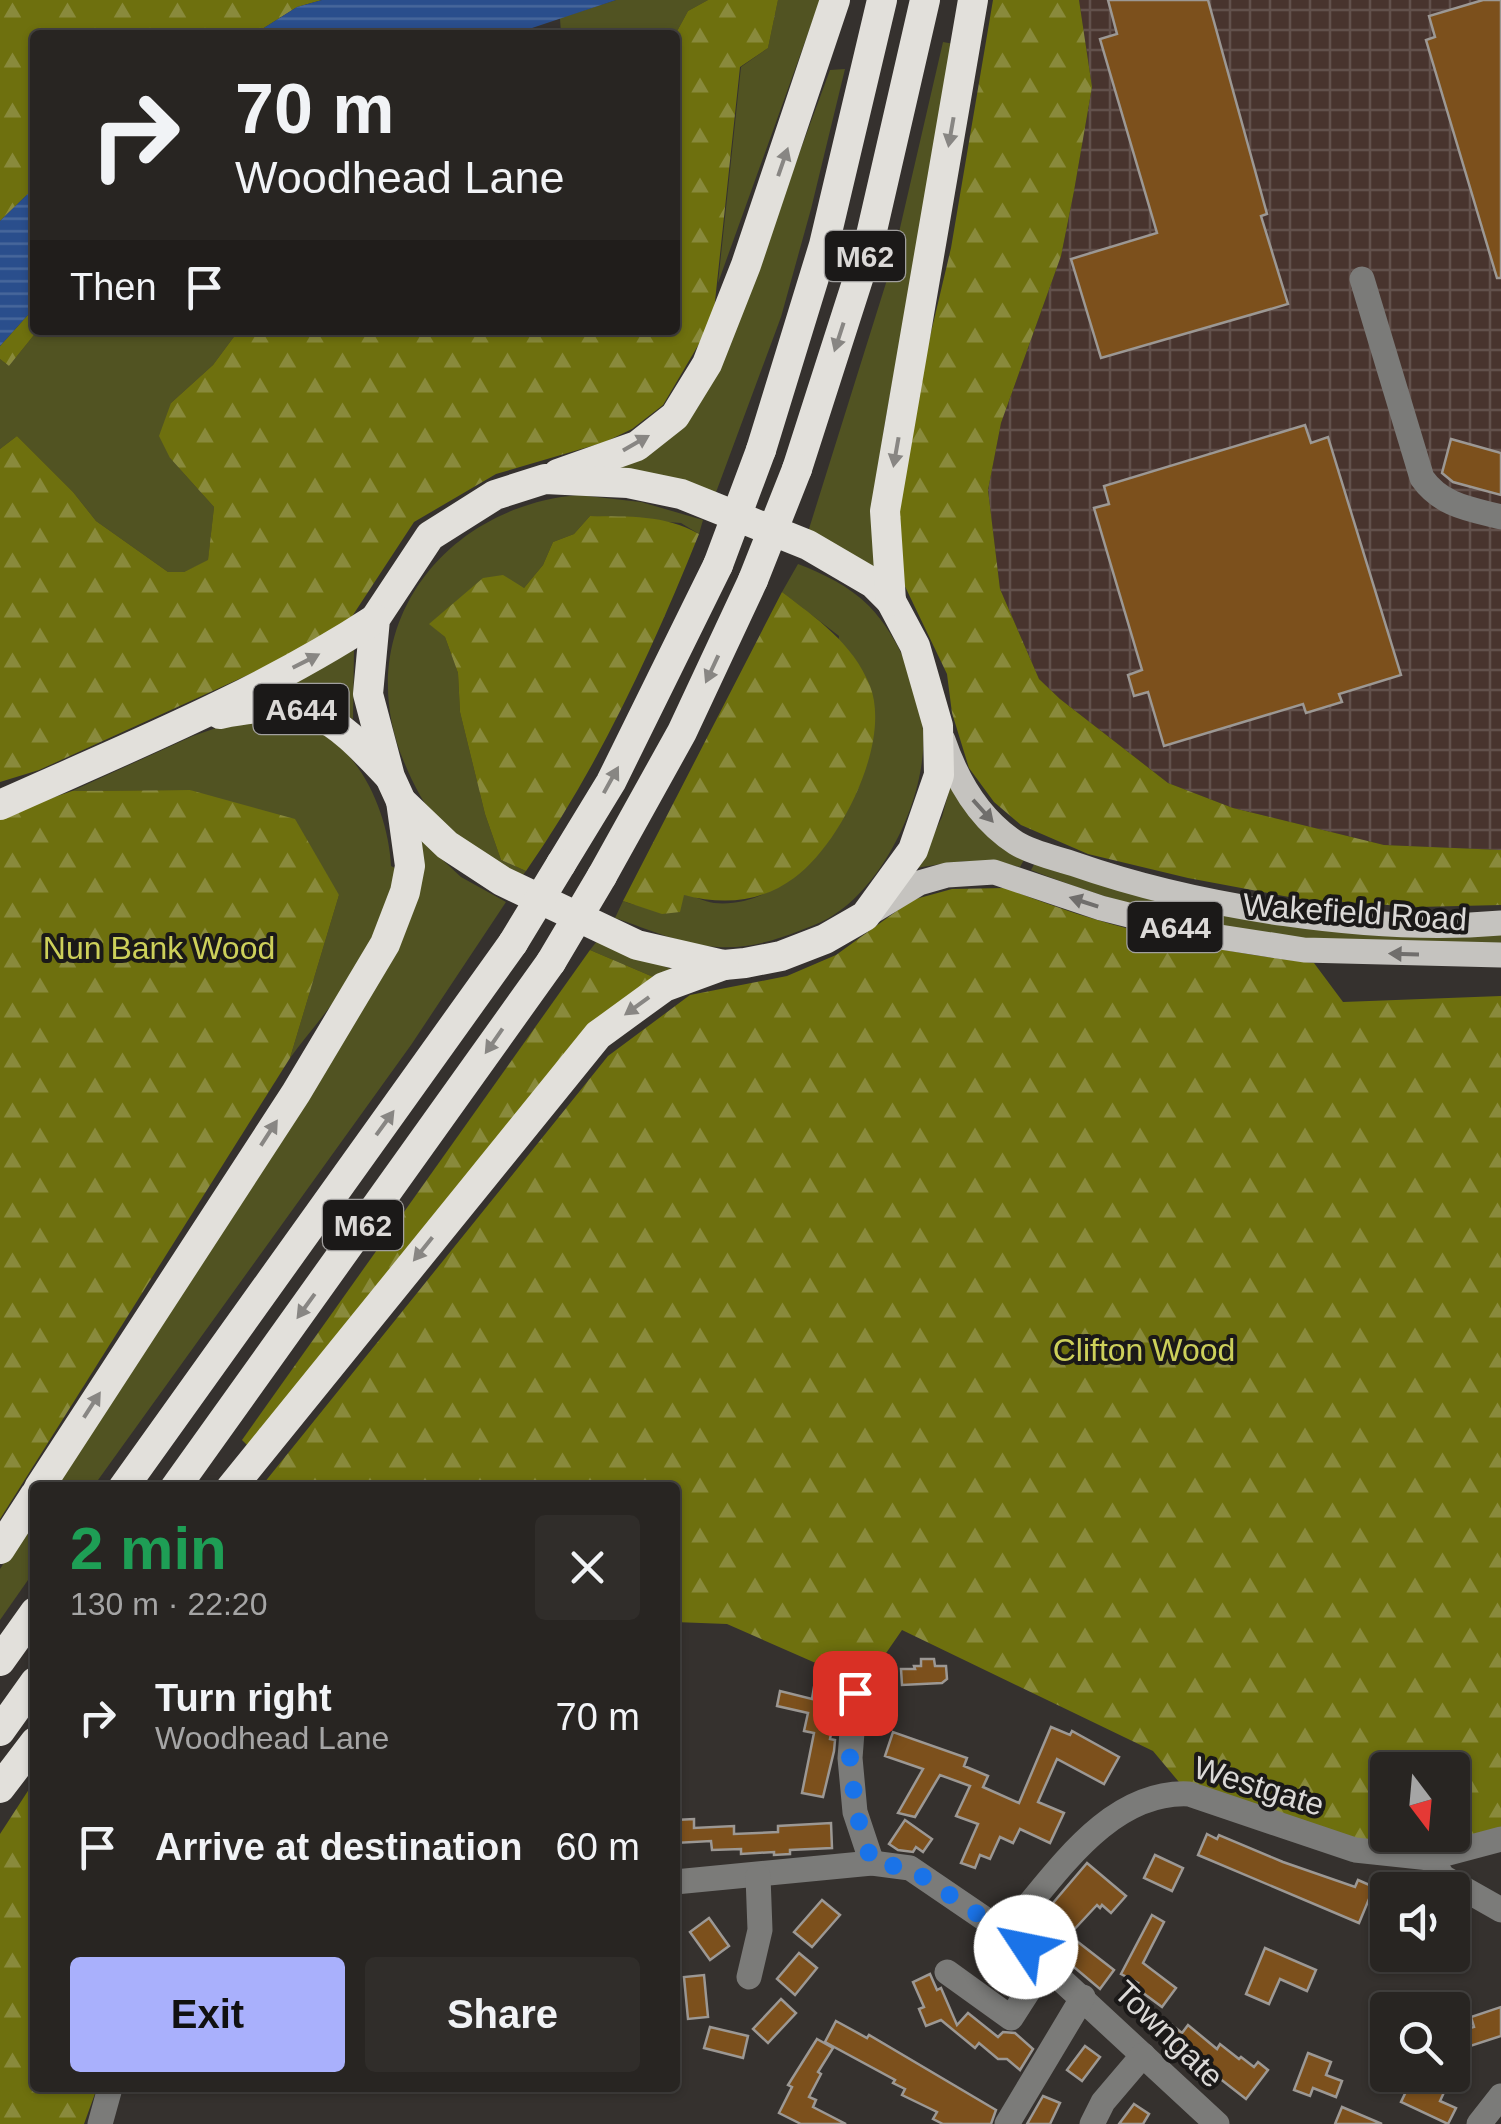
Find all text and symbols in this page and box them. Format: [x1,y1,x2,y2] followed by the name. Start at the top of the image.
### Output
[70,70,200,200] icon: right
[235,70,395,148] text: 70 m
[943,116,958,148] one-way arrow
[776,146,791,176] one-way arrow
[235,152,564,203] text: Woodhead Lane
[825,231,905,281] road number: M62
[177,260,232,315] icon: arrive
[70,266,157,308] text: Then
[831,322,846,352] one-way arrow
[622,435,650,453] one-way arrow
[887,437,903,468] one-way arrow
[292,653,321,670] one-way arrow
[703,655,720,684] one-way arrow
[254,684,348,734] road number: A644
[602,766,619,794] one-way arrow
[971,798,993,823] one-way arrow
[1242,886,1468,938] street label: Wakefield Road
[1069,894,1099,909] one-way arrow
[1128,902,1222,952] road number: A644
[43,930,275,966] park label: Nun Bank Wood
[1387,946,1419,962] one-way arrow
[624,996,650,1016] one-way arrow
[485,1028,504,1054] one-way arrow
[375,1110,394,1137] one-way arrow
[260,1119,278,1147] one-way arrow
[323,1200,403,1250] road number: M62
[413,1237,434,1262] one-way arrow
[296,1292,316,1319] one-way arrow
[1053,1332,1235,1368] park label: Clifton Wood
[82,1392,100,1419] one-way arrow
[70,1515,227,1582] text: 2 min
[535,1515,640,1620] button: close
[70,1586,267,1622] text: 130 m · 22:20
[813,1651,898,1736] pin
[828,1666,883,1721] icon: arrive
[155,1677,332,1719] text: Turn right
[70,1690,125,1745] icon: right
[556,1696,640,1738] text: 70 m
[155,1720,389,1756] text: Woodhead Lane
[1189,1749,1329,1823] street label: Westgate
[1370,1752,1470,1852] north arrow
[1370,1752,1470,2092] map controls
[70,1820,125,1875] icon: arrive
[155,1826,522,1868] text: Arrive at destination
[556,1826,640,1868] text: 60 m
[1370,1872,1470,1972] button: sound
[974,1895,1078,1999] position arrow
[70,1957,345,2072] button: Exit
[365,1957,640,2072] button: Share
[1107,1973,1231,2095] street label: Towngate
[1370,1992,1470,2092] button: search

